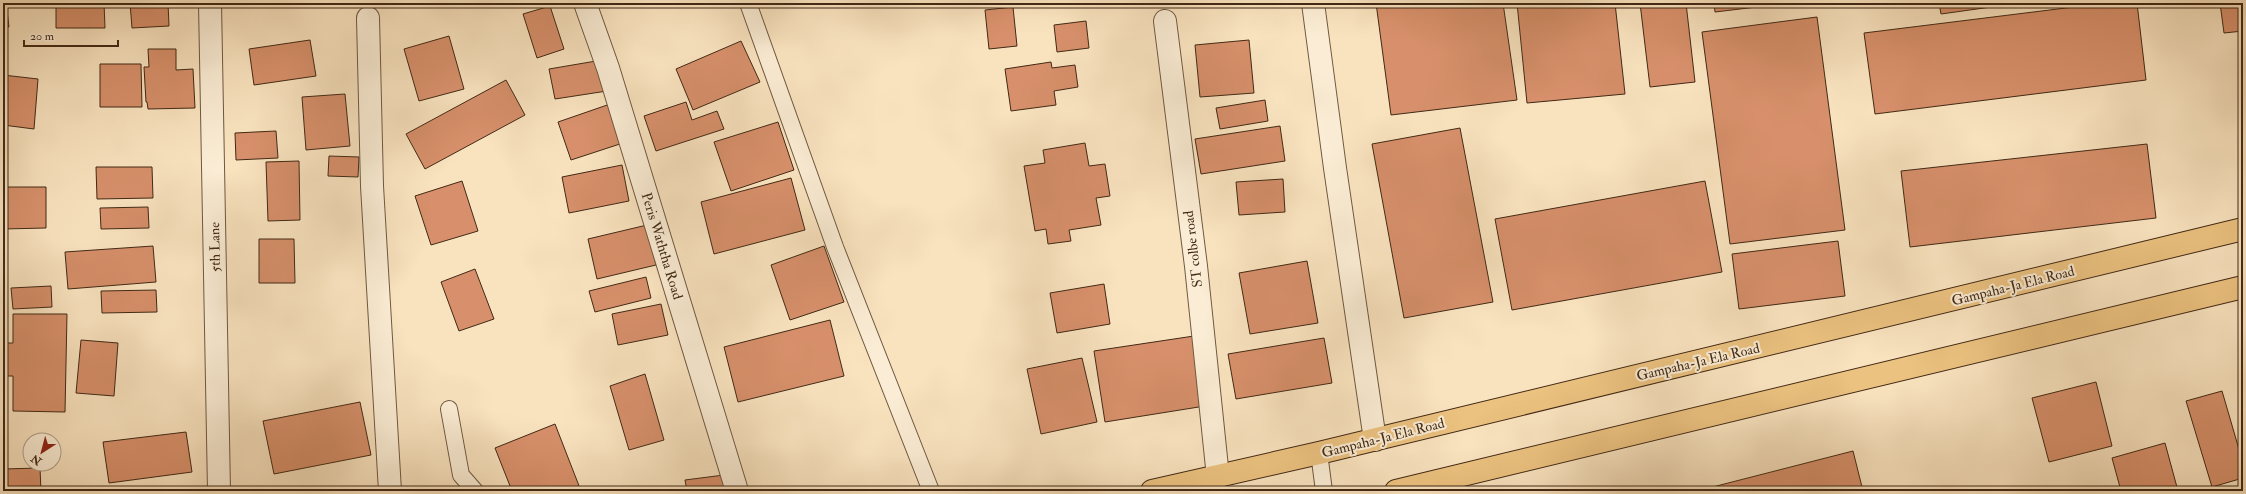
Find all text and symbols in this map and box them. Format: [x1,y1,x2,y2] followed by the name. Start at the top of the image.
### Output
[24,22,118,48] scale bar
[30,29,55,44] text: 20 m
[638,191,686,302] street label: Peris Waththa Road
[1180,210,1206,288] street label: ST colbe road
[206,222,224,272] street label: 5th Lane
[1950,262,2076,310] street label: Gampaha-Ja Ela Road
[1635,340,1762,385] street label: Gampaha-Ja Ela Road
[1320,414,1446,462] street label: Gampaha-Ja Ela Road
[22,432,62,472] north arrow
[28,451,45,468] text: N

